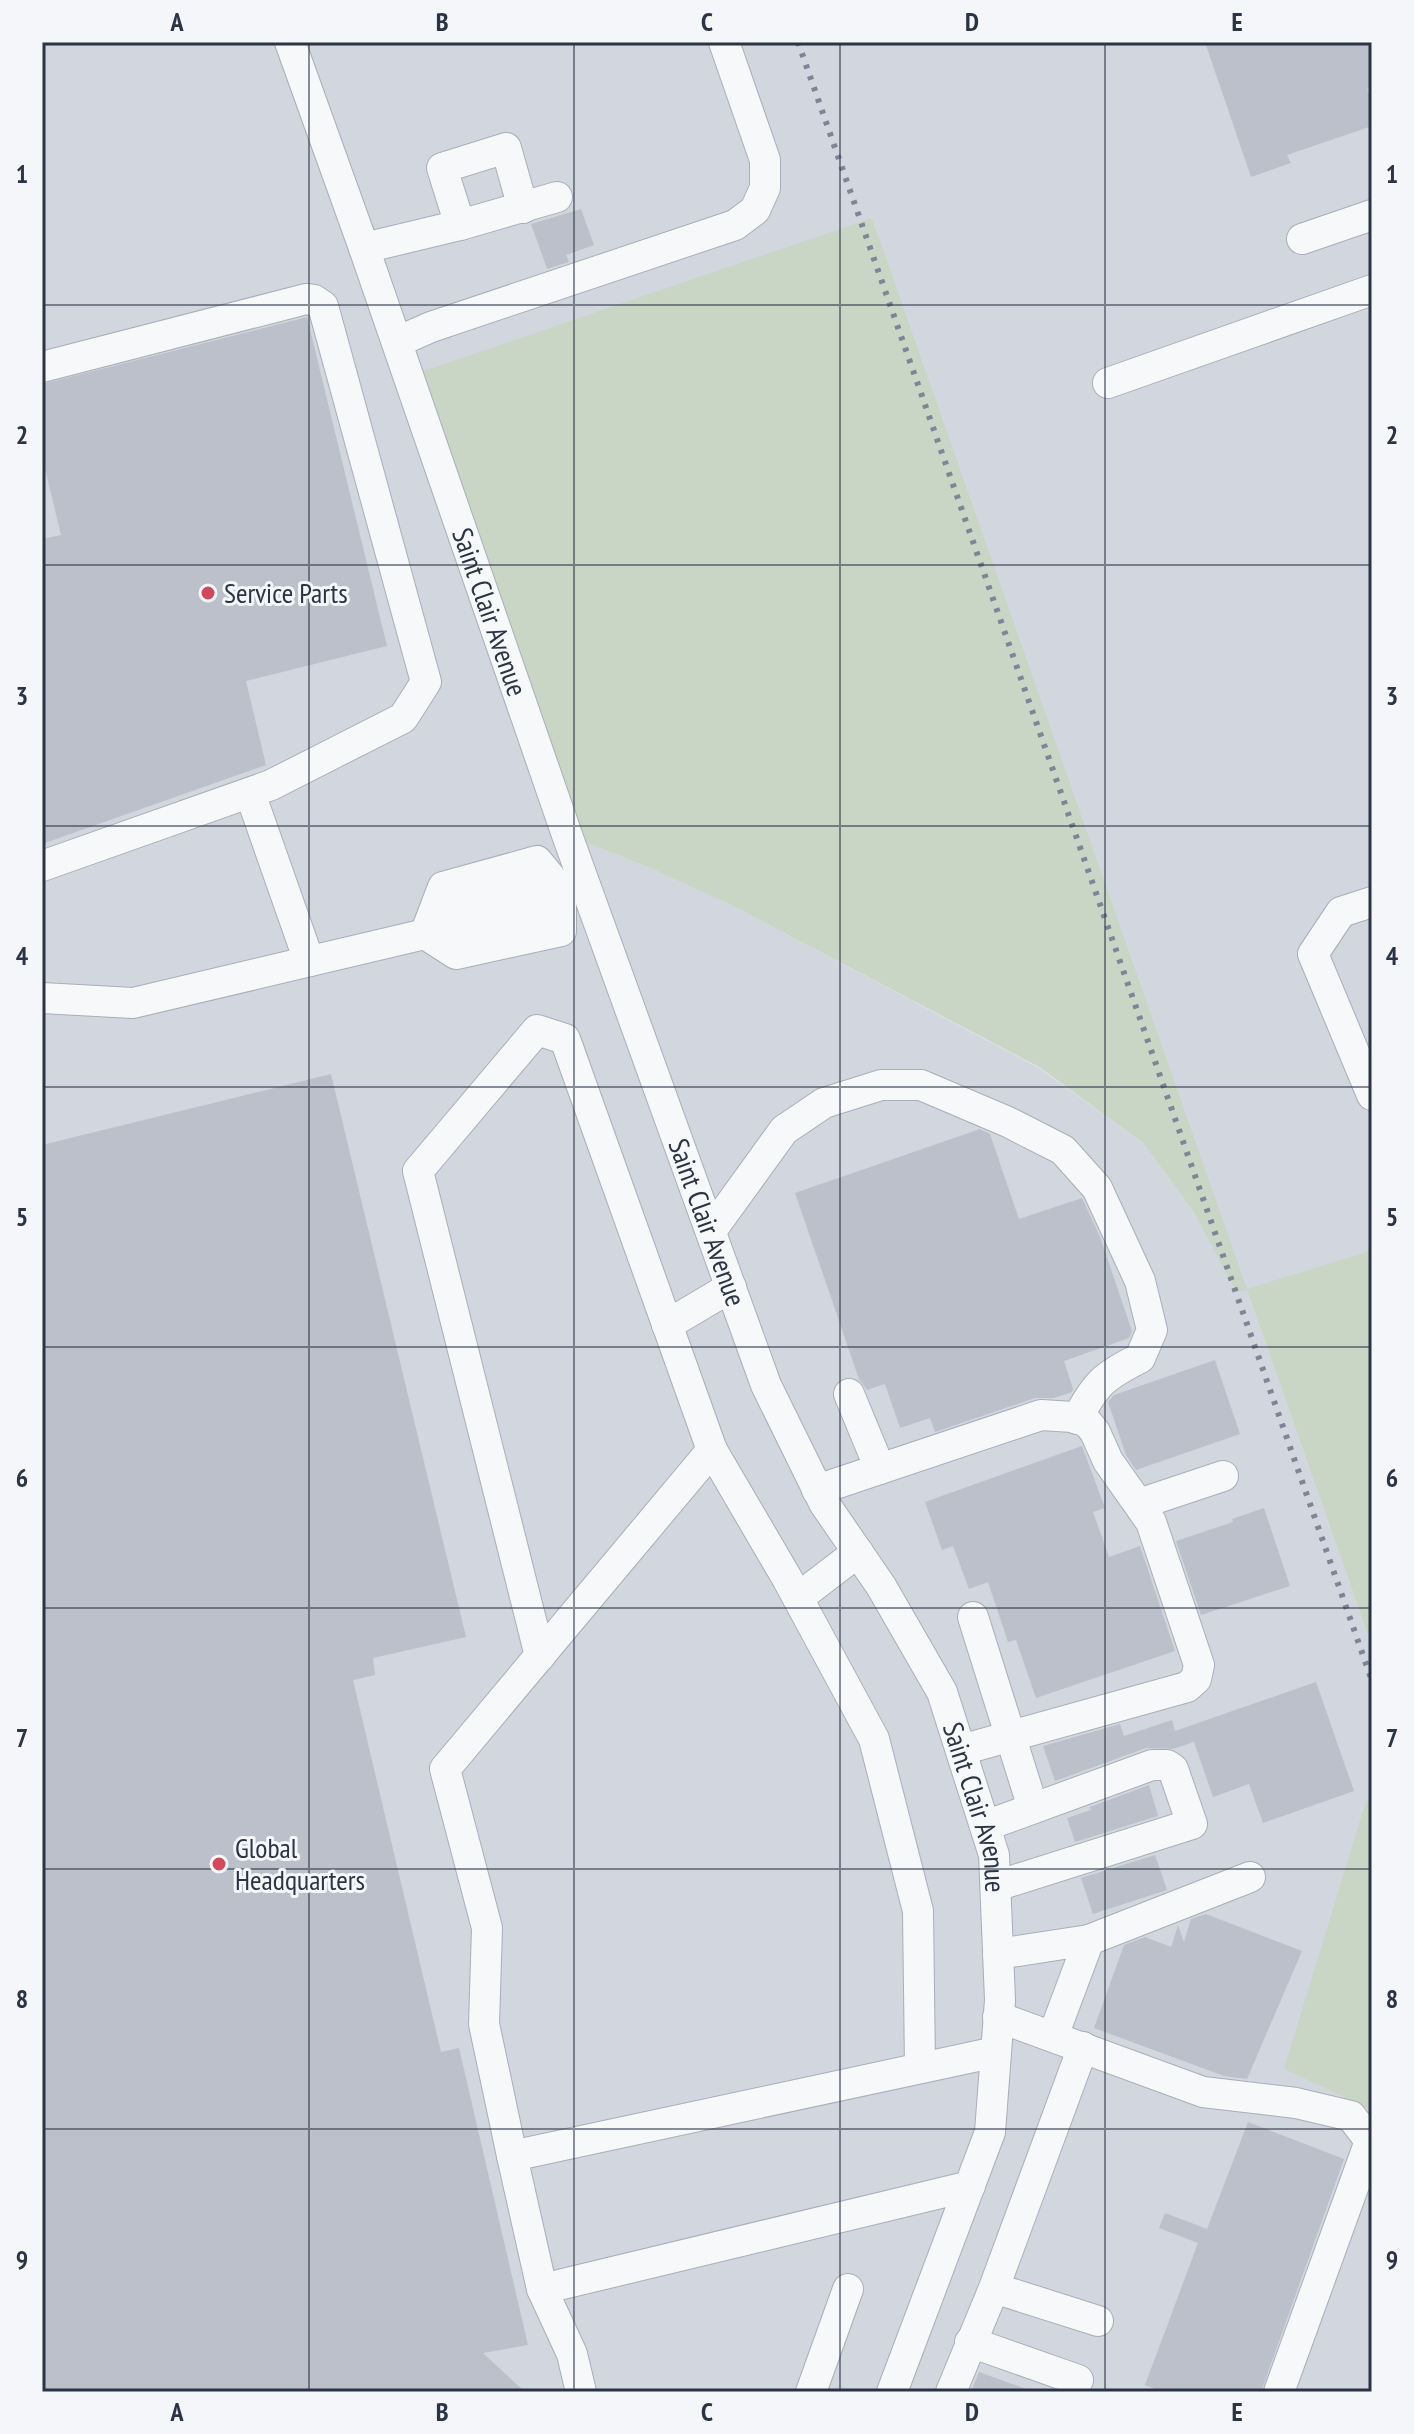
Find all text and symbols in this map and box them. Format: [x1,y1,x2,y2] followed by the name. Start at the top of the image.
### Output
[169,5,184,38] text: A
[436,5,449,38] text: B
[701,5,713,38] text: C
[965,5,979,38] text: D
[1231,5,1243,38] text: E
[16,157,28,190] text: 1
[1386,157,1398,190] text: 1
[16,418,28,451] text: 2
[1386,418,1398,451] text: 2
[444,523,537,701] street label: Saint Clair Avenue
[224,574,348,611] place label: Service Parts
[199,584,217,602] marker: Service Parts
[16,679,28,712] text: 3
[1386,679,1398,712] text: 3
[16,939,29,972] text: 4
[1386,939,1399,972] text: 4
[660,1133,755,1311] street label: Saint Clair Avenue
[16,1200,28,1233] text: 5
[1386,1200,1398,1233] text: 5
[16,1461,28,1494] text: 6
[1386,1461,1398,1494] text: 6
[935,1718,1015,1893] street label: Saint Clair Avenue
[16,1721,28,1754] text: 7
[1386,1721,1398,1754] text: 7
[235,1829,365,1898] place label: Global Headquarters
[210,1855,228,1873] marker: Global Headquarters
[16,1982,28,2015] text: 8
[1386,1982,1398,2015] text: 8
[16,2243,28,2276] text: 9
[1386,2243,1398,2276] text: 9
[169,2395,184,2428] text: A
[436,2395,449,2428] text: B
[701,2395,713,2428] text: C
[965,2395,979,2428] text: D
[1231,2395,1243,2428] text: E

